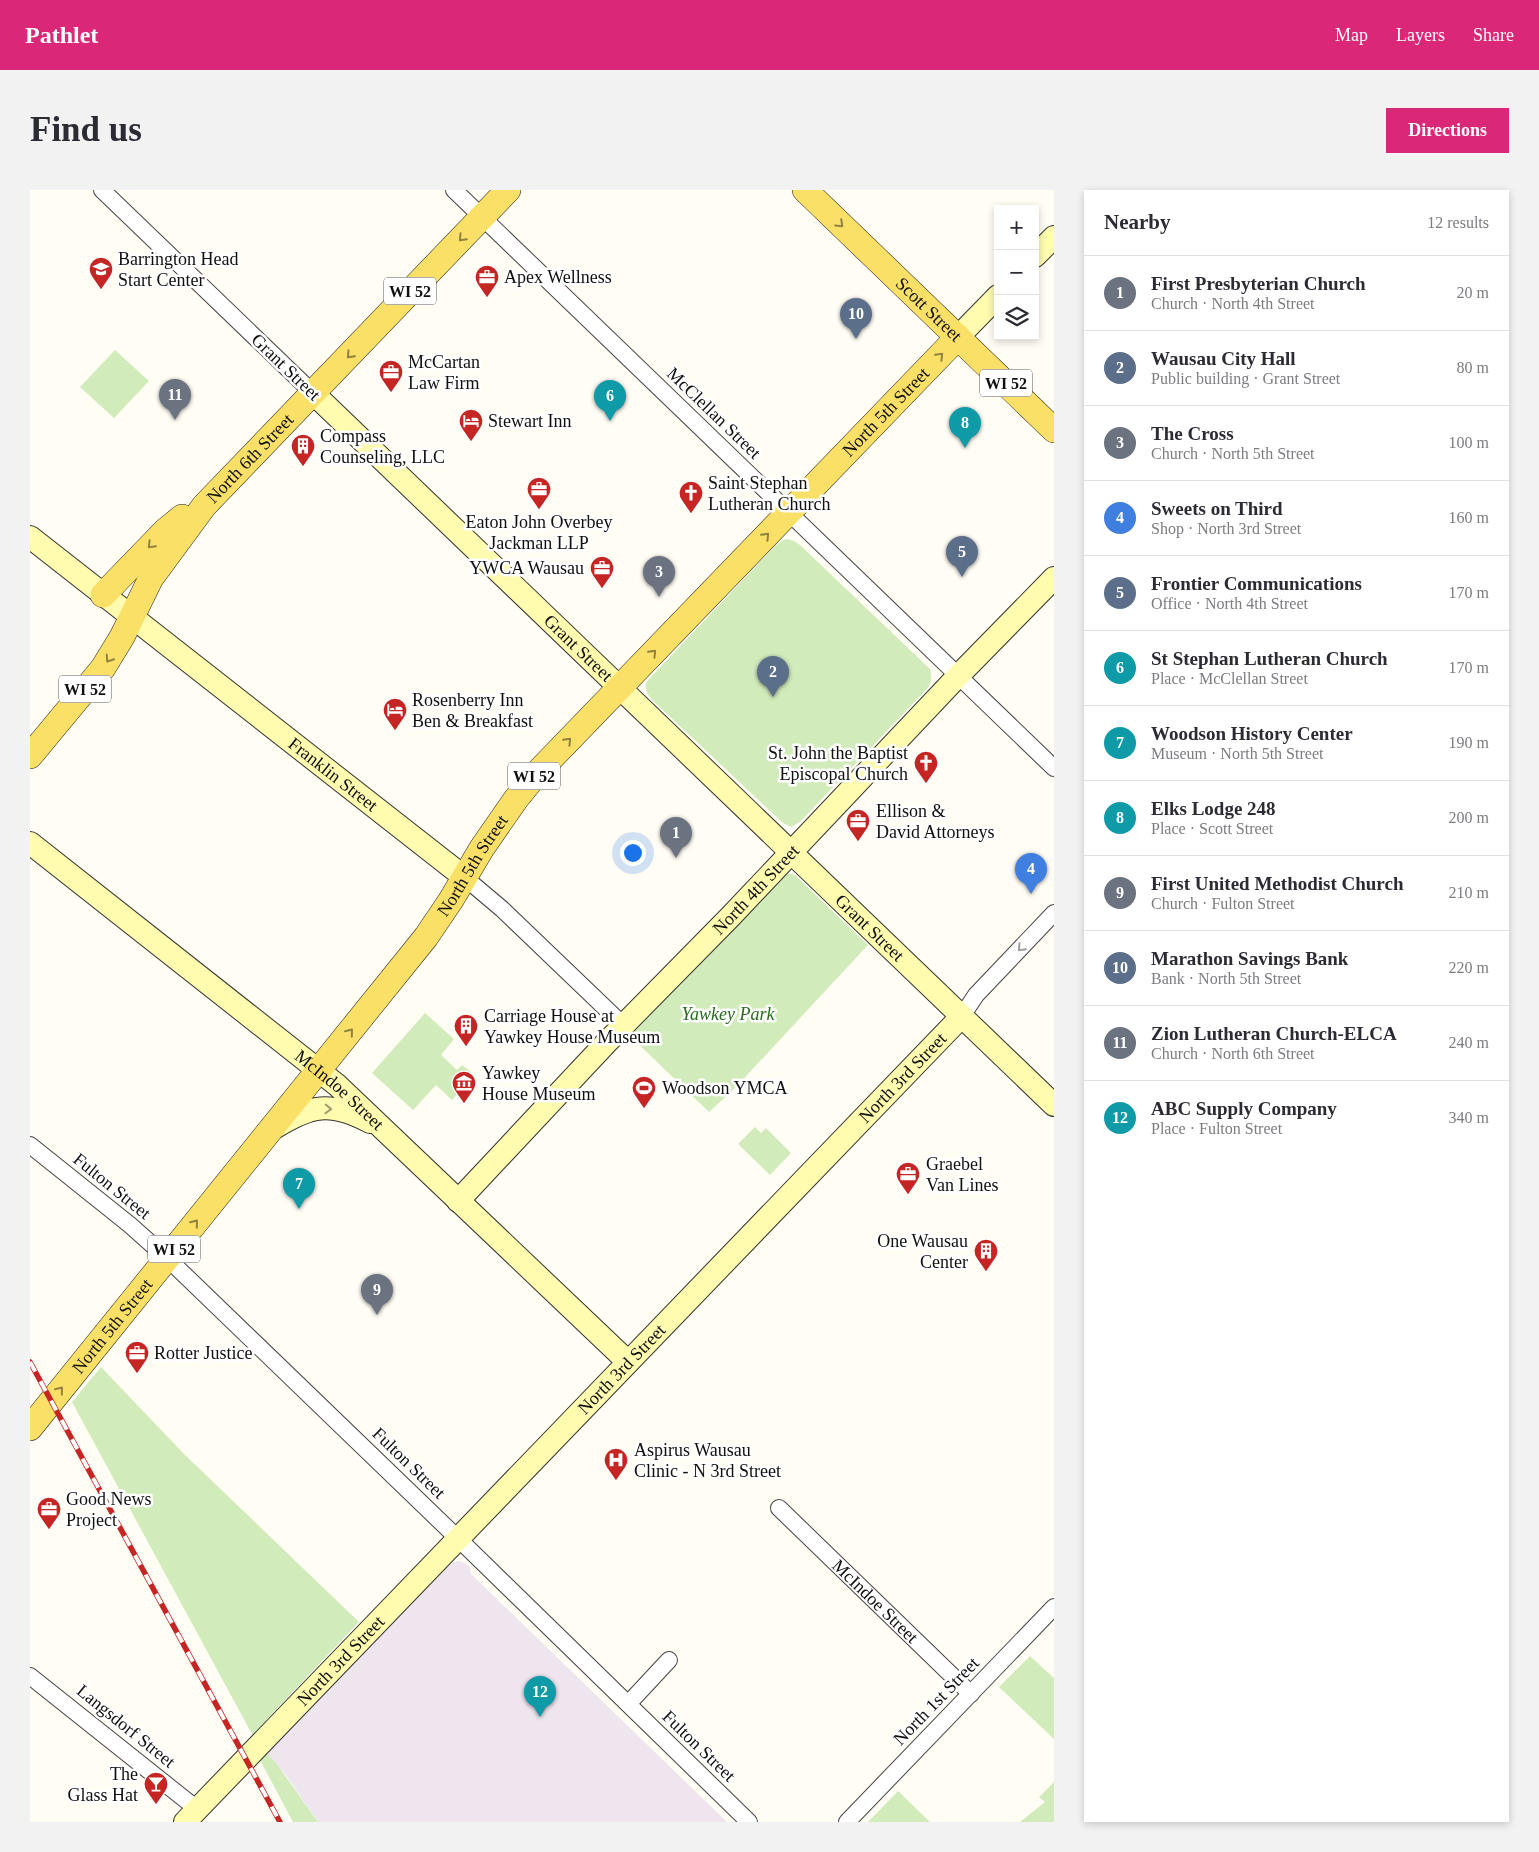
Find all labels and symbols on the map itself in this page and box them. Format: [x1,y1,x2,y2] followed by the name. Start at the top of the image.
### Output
[835,218,844,227] one-way arrow
[459,232,468,241] one-way arrow
[118,249,238,290] place label: Barrington Head Start Center
[88,256,114,290] school or university icon: Barrington Head Start Center
[474,264,500,298] office icon: Apex Wellness
[504,267,612,287] place label: Apex Wellness
[892,273,966,346] street label: Scott Street
[384,278,436,304] road number: WI 52
[840,298,872,339] pin: 10
[248,329,324,405] street label: Grant Street
[347,349,356,358] one-way arrow
[408,352,480,393] place label: McCartan Law Firm
[934,353,943,362] one-way arrow
[378,359,404,393] office icon: McCartan Law Firm
[663,363,765,463] street label: McClellan Street
[838,363,933,461] street label: North 5th Street
[980,370,1032,397] road number: WI 52
[159,379,191,420] pin: 11
[594,380,626,421] pin: 6
[949,407,981,448] pin: 8
[458,408,484,442] hotel icon: Stewart Inn
[202,410,297,507] street label: North 6th Street
[488,411,571,431] place label: Stewart Inn
[320,426,445,467] place label: Compass Counseling, LLC
[290,433,316,467] building icon: Compass Counseling, LLC
[708,473,830,514] place label: Saint Stephan Lutheran Church
[526,476,552,510] office icon: Eaton John Overbey Jackman LLP
[678,480,704,514] church icon: Saint Stephan Lutheran Church
[466,512,612,553] place label: Eaton John Overbey Jackman LLP
[760,533,769,542] one-way arrow
[946,536,978,577] pin: 5
[148,539,157,548] one-way arrow
[589,555,615,589] office icon: YWCA Wausau
[643,556,675,597] pin: 3
[469,558,584,578] place label: YWCA Wausau
[540,610,617,686] street label: Grant Street
[647,650,656,659] one-way arrow
[105,654,115,663] one-way arrow
[757,656,789,697] pin: 2
[59,676,111,702] road number: WI 52
[412,690,533,731] place label: Rosenberry Inn Ben & Breakfast
[382,697,408,731] hotel icon: Rosenberry Inn Ben & Breakfast
[285,733,382,815] street label: Franklin Street
[562,738,571,747] one-way arrow
[768,743,908,784] place label: St. John the Baptist Episcopal Church
[913,750,939,784] church icon: St. John the Baptist Episcopal Church
[508,762,560,790] road number: WI 52
[876,801,995,842] place label: Ellison & David Attorneys
[845,808,871,842] office icon: Ellison & David Attorneys
[433,811,512,920] street label: North 5th Street
[660,817,692,858] pin: 1
[620,840,646,866] your location
[709,841,803,938] street label: North 4th Street
[1015,853,1047,894] pin: 4
[831,890,908,965] street label: Grant Street
[1018,943,1027,952] one-way arrow
[682,1004,775,1024] park label: Yawkey Park
[484,1006,660,1047] place label: Carriage House at Yawkey House Museum
[453,1013,479,1047] building icon: Carriage House at Yawkey House Museum
[344,1029,352,1038] one-way arrow
[855,1029,950,1127] street label: North 3rd Street
[291,1046,388,1134] street label: McIndoe Street
[482,1063,596,1104] place label: Yawkey House Museum
[451,1070,477,1104] museum icon: Yawkey House Museum
[631,1075,657,1109] sports icon: Woodson YMCA
[662,1078,787,1098] place label: Woodson YMCA
[324,1104,332,1114] one-way arrow
[69,1149,155,1223] street label: Fulton Street
[926,1154,998,1195] place label: Graebel Van Lines
[895,1161,921,1195] office icon: Graebel Van Lines
[283,1168,315,1209] pin: 7
[189,1219,198,1228] one-way arrow
[877,1231,968,1272] place label: One Wausau Center
[148,1236,200,1262] road number: WI 52
[973,1238,999,1272] building icon: One Wausau Center
[361,1274,393,1315] pin: 9
[68,1275,156,1377] street label: North 5th Street
[574,1320,669,1418] street label: North 3rd Street
[124,1340,150,1374] office icon: Rotter Justice
[154,1343,252,1363] place label: Rotter Justice
[55,1387,64,1396] one-way arrow
[368,1423,450,1503] street label: Fulton Street
[634,1440,781,1481] place label: Aspirus Wausau Clinic - N 3rd Street
[603,1447,629,1481] hospital icon: Aspirus Wausau Clinic - N 3rd Street
[66,1489,152,1530] place label: Good News Project
[36,1496,62,1530] office icon: Good News Project
[828,1555,922,1647] street label: McIndoe Street
[293,1612,388,1710] street label: North 3rd Street
[889,1653,983,1749] street label: North 1st Street
[524,1676,556,1717] pin: 12
[73,1680,179,1772] street label: Langsdorf Street
[658,1706,740,1786] street label: Fulton Street
[68,1764,138,1805] place label: The Glass Hat
[143,1771,169,1805] bar icon: The Glass Hat

